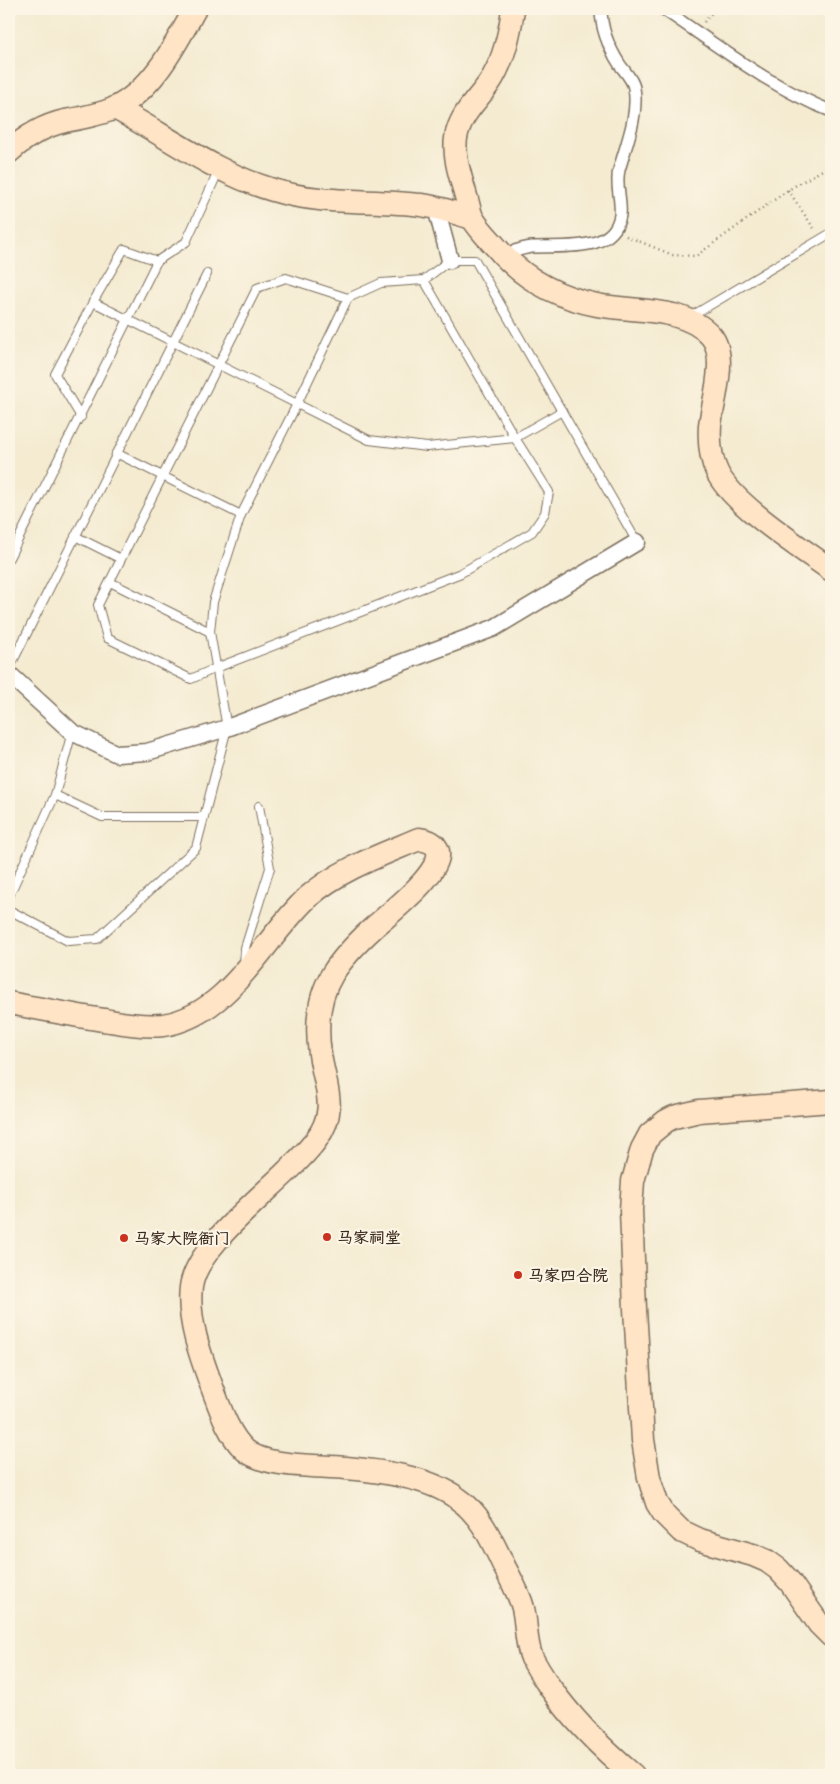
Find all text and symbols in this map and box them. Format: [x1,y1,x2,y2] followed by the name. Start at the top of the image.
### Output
[337,1226,401,1248] place label: 马家祠堂
[134,1227,230,1249] place label: 马家大院衙门
[321,1231,333,1243] marker: 马家祠堂
[118,1232,130,1244] marker: 马家大院衙门
[528,1264,608,1286] place label: 马家四合院
[512,1269,524,1281] marker: 马家四合院

